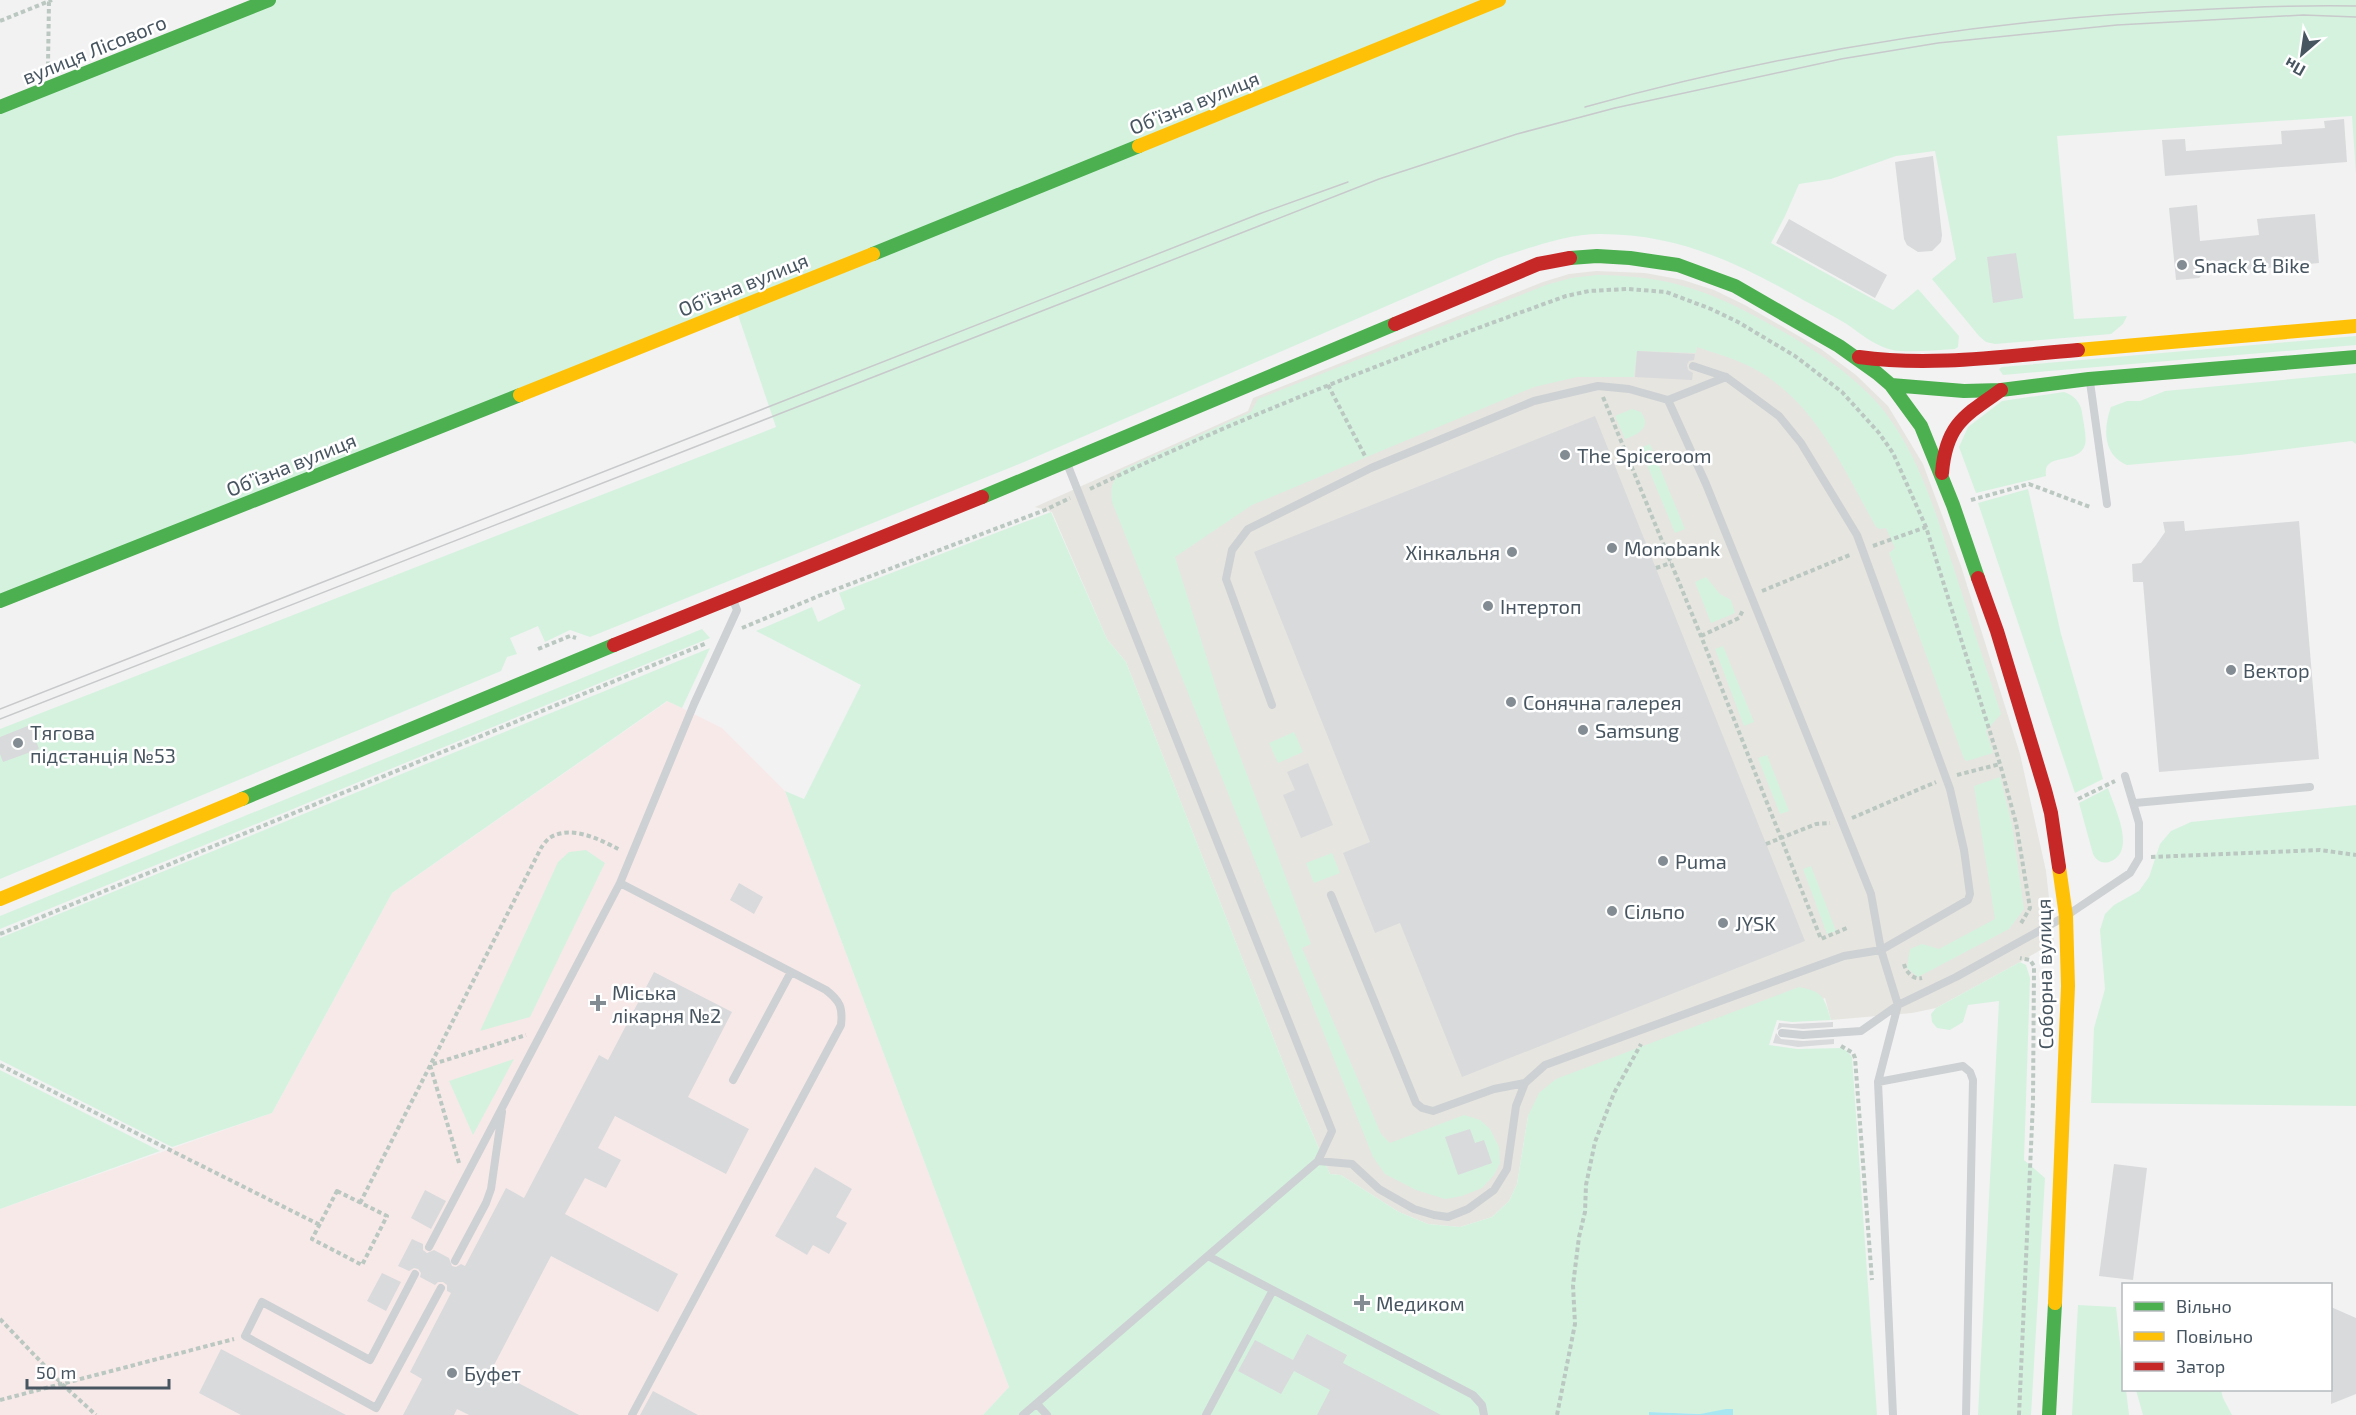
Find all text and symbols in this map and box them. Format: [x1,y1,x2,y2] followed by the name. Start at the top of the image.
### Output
[18,9,170,90] street label: вулиця Лісового
[2272,24,2332,84] north arrow
[2281,54,2308,81] text: Пн
[1126,65,1263,140] street label: Обʼїзна вулиця
[675,247,812,322] street label: Обʼїзна вулиця
[2194,253,2310,277] place label: Snack & Bike
[2175,258,2189,272] marker: Snack & Bike
[223,427,360,502] street label: Обʼїзна вулиця
[1577,443,1712,467] place label: The Spiceroom
[1558,448,1572,462] marker: The Spiceroom
[1624,536,1720,560] place label: Monobank
[1405,540,1500,564] place label: Хінкальня
[1605,541,1619,555] marker: Monobank
[1505,545,1519,559] marker: Хінкальня
[1500,594,1582,618] place label: Інтертоп
[1481,599,1495,613] marker: Інтертоп
[2243,658,2310,682] place label: Вектор
[2224,663,2238,677] marker: Вектор
[1523,690,1682,714] place label: Сонячна галерея
[1504,695,1518,709] marker: Сонячна галерея
[1595,718,1679,742] place label: Samsung
[30,720,176,767] place label: Тягова підстанція №53
[1576,723,1590,737] marker: Samsung
[11,736,25,750] marker: Тягова підстанція №53
[1675,849,1727,873] place label: Puma
[1656,854,1670,868] marker: Puma
[2031,898,2058,1050] street label: Соборна вулиця
[1624,899,1685,923] place label: Сільпо
[1605,904,1619,918] marker: Сільпо
[1735,911,1776,935] place label: JYSK
[1716,916,1730,930] marker: JYSK
[612,980,721,1027] place label: Міська лікарня №2
[589,994,607,1012] marker: Міська лікарня №2
[2122,1283,2332,1391] legend
[1376,1291,1465,1315] place label: Медиком
[1353,1294,1371,1312] marker: Медиком
[2176,1295,2232,1317] text: Вільно
[2176,1325,2253,1347] text: Повільно
[27,1352,170,1390] scale bar
[2176,1355,2225,1377] text: Затор
[36,1361,76,1383] text: 50 m
[464,1361,521,1386] place label: Буфет
[445,1366,459,1380] marker: Буфет

